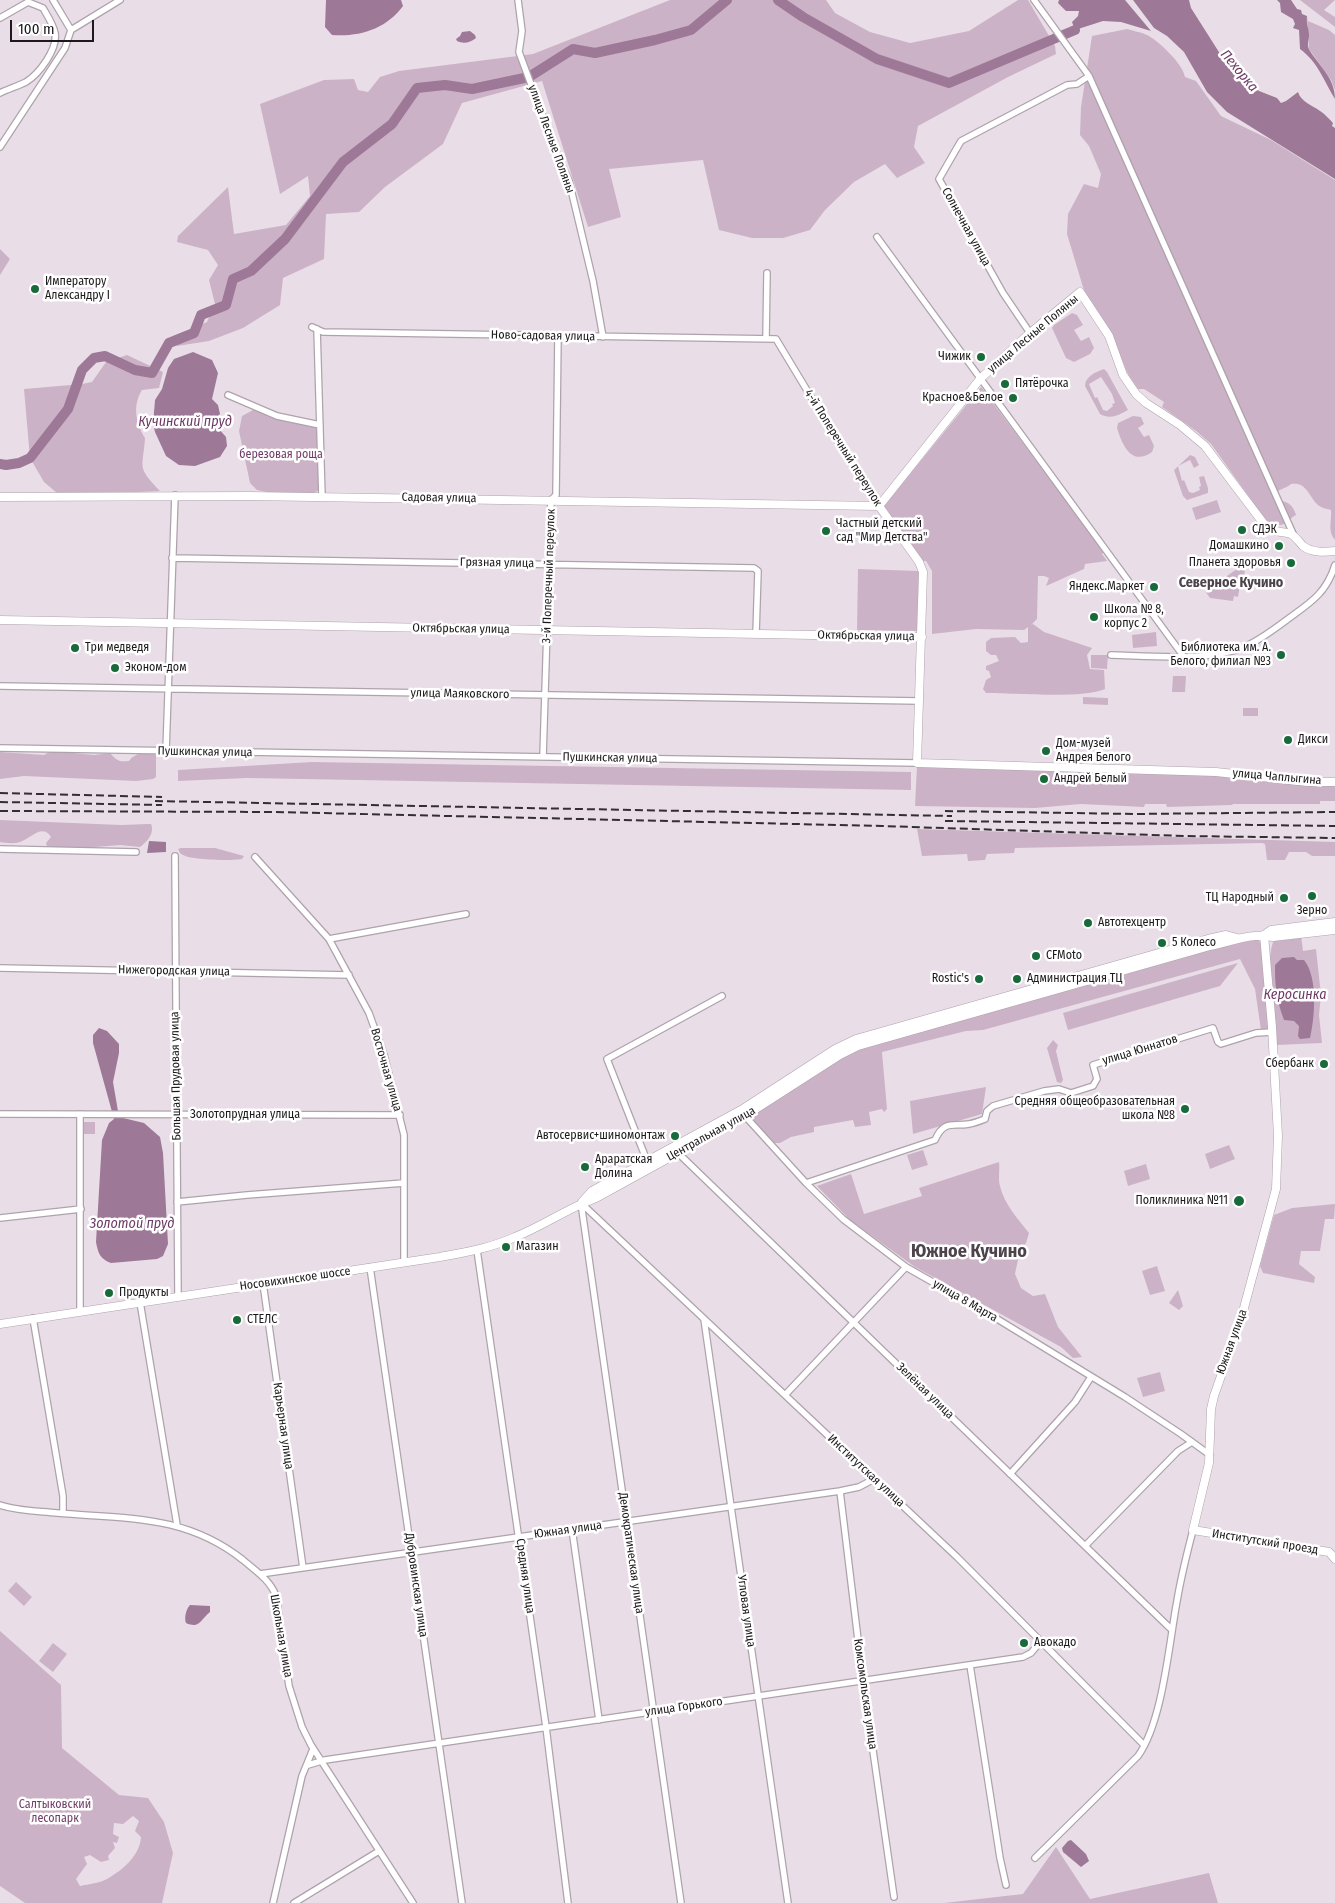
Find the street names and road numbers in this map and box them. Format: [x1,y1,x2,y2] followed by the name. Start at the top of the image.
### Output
[525,83,577,195] street label: улица Лесные Поляны
[938,185,994,269] street label: Солнечная улица
[985,292,1081,376] street label: улица Лесные Поляны
[491,328,595,344] street label: Ново-садовая улица
[801,387,885,509] street label: 4-й Поперечный переулок
[401,490,477,506] street label: Садовая улица
[539,508,559,644] street label: 3-й Поперечный переулок
[460,555,534,571] street label: Грязная улица
[412,621,510,637] street label: Октябрьская улица
[817,628,915,644] street label: Октябрьская улица
[411,686,509,702] street label: улица Маяковского
[157,744,253,760] street label: Пушкинская улица
[562,750,658,766] street label: Пушкинская улица
[1232,766,1322,788] street label: улица Чаплыгина
[118,963,230,979] street label: Нижегородская улица
[168,1011,184,1141] street label: Большая Прудовая улица
[367,1027,405,1113] street label: Восточная улица
[1101,1032,1179,1068] street label: улица Юннатов
[664,1104,758,1164] street label: Центральная улица
[190,1108,300,1122] street label: Золотопрудная улица
[239,1264,351,1294] street label: Носовихинское шоссе
[930,1277,1000,1325] street label: улица 8 Марта
[1214,1307,1250,1377] street label: Южная улица
[893,1360,957,1422] street label: Зелёная улица
[270,1382,296,1470] street label: Карьерная улица
[824,1432,908,1510] street label: Институтская улица
[615,1491,647,1615] street label: Демократическая улица
[533,1518,603,1542] street label: Южная улица
[1211,1526,1319,1558] street label: Институтский проезд
[402,1532,430,1638] street label: Дубровинская улица
[513,1538,537,1614] street label: Средняя улица
[734,1574,758,1648] street label: Угловая улица
[267,1593,295,1679] street label: Школьная улица
[850,1638,880,1750] street label: Комсомольская улица
[644,1694,724,1720] street label: улица Горького

